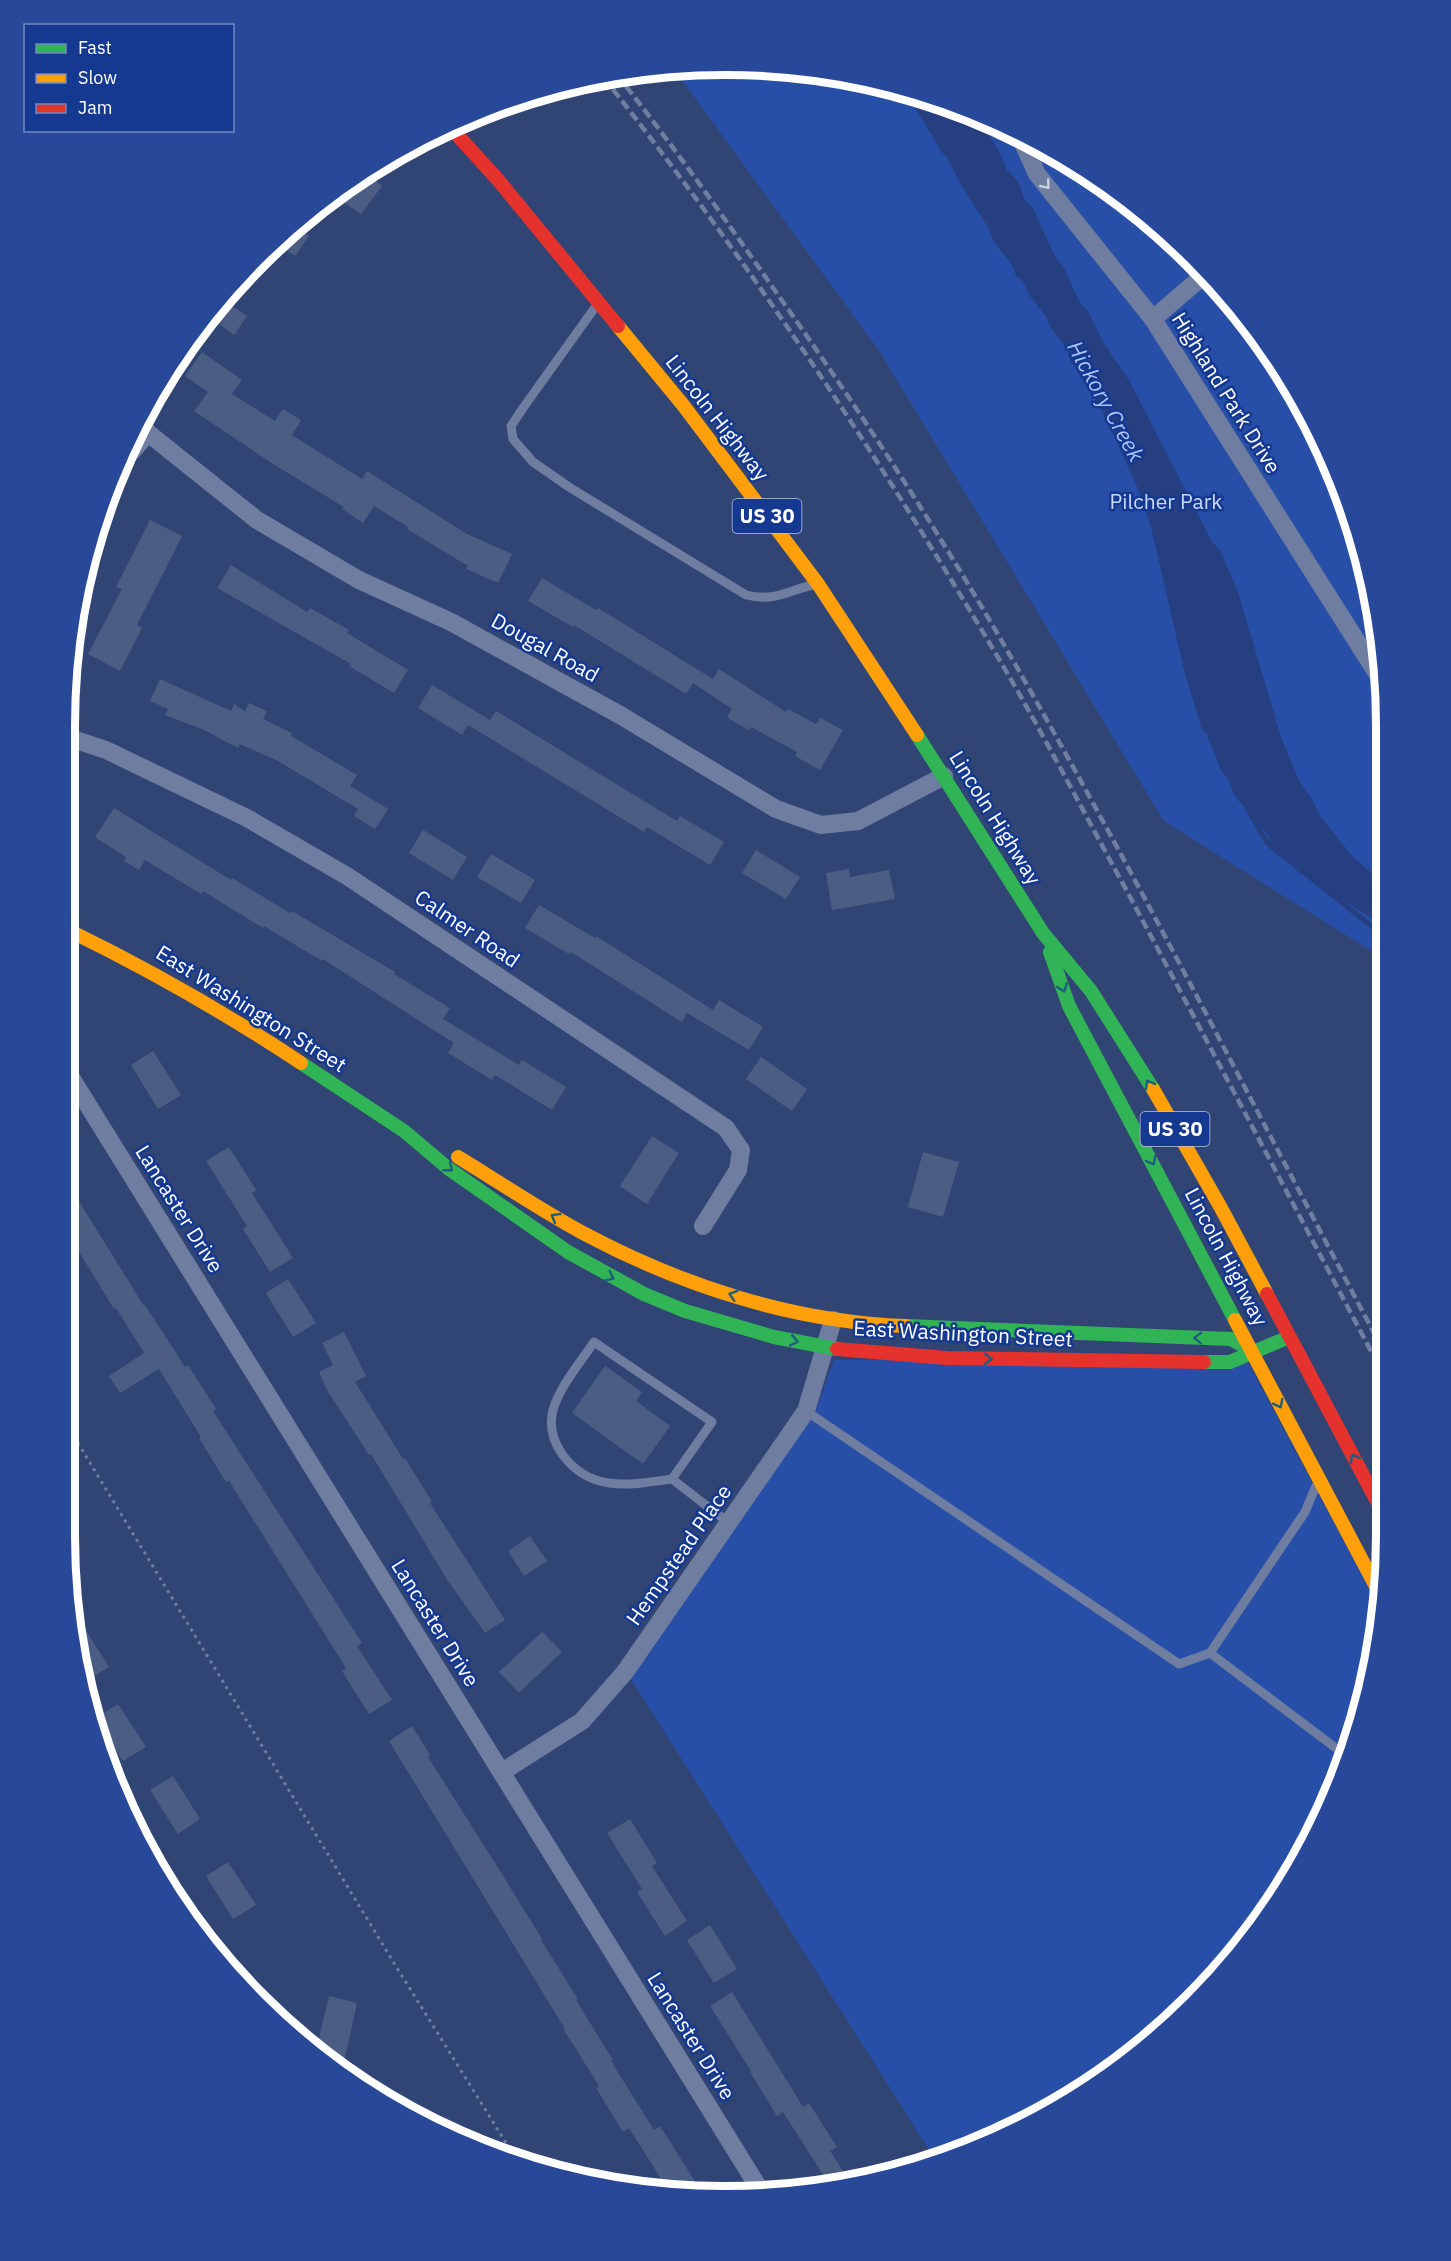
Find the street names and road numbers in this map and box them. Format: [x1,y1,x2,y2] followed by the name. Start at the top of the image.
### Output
[1166,306,1288,478] street label: Highland Park Drive
[660,348,776,487] street label: Lincoln Highway
[732,499,801,533] road number: US 30
[487,606,604,688] street label: Dougal Road
[943,745,1049,890] street label: Lincoln Highway
[410,883,525,974] street label: Calmer Road
[151,938,352,1078] street label: East Washington Street
[1140,1112,1210,1146] road number: US 30
[129,1139,230,1278] street label: Lancaster Drive
[1179,1182,1275,1331] street label: Lincoln Highway
[853,1313,1073,1353] street label: East Washington Street
[619,1479,737,1630] street label: Hempstead Place
[385,1553,486,1692] street label: Lancaster Drive
[641,1966,742,2105] street label: Lancaster Drive

